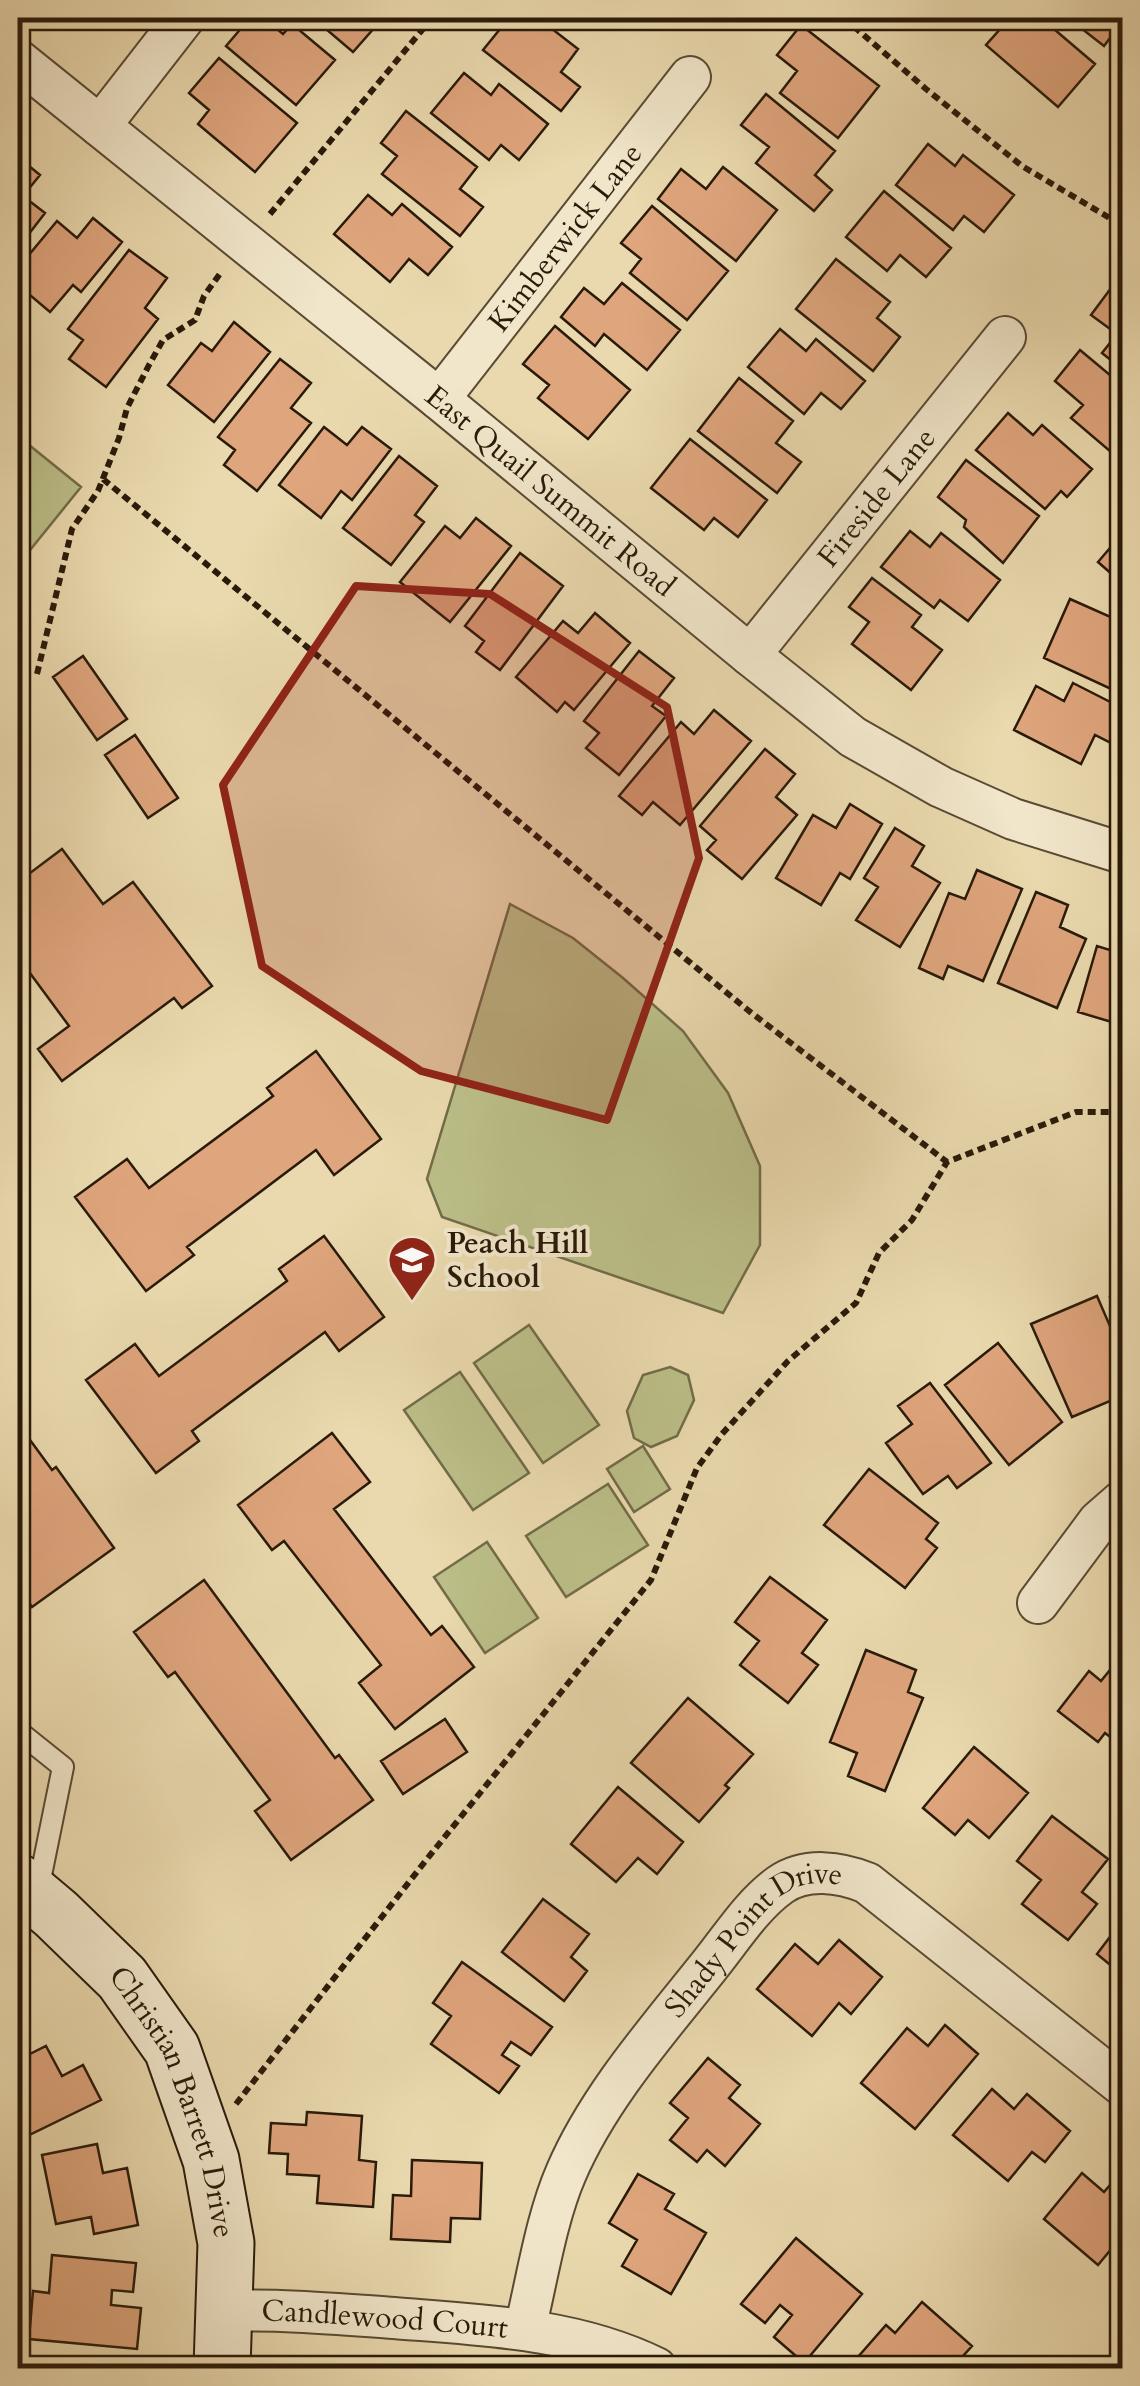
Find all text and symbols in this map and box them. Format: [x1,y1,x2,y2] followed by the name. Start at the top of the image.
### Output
[479,135,652,341] street label: Kimberwick Lane
[417,376,684,606] street label: East Quail Summit Road
[808,419,945,576] street label: Fireside Lane
[447,1223,589,1298] place label: Peach Hill School
[386,1234,438,1302] school or university icon: Peach Hill School
[655,1853,845,2026] street label: Shady Point Drive
[99,1958,245,2241] street label: Christian Barrett Drive
[261,2291,511,2349] street label: Candlewood Court

